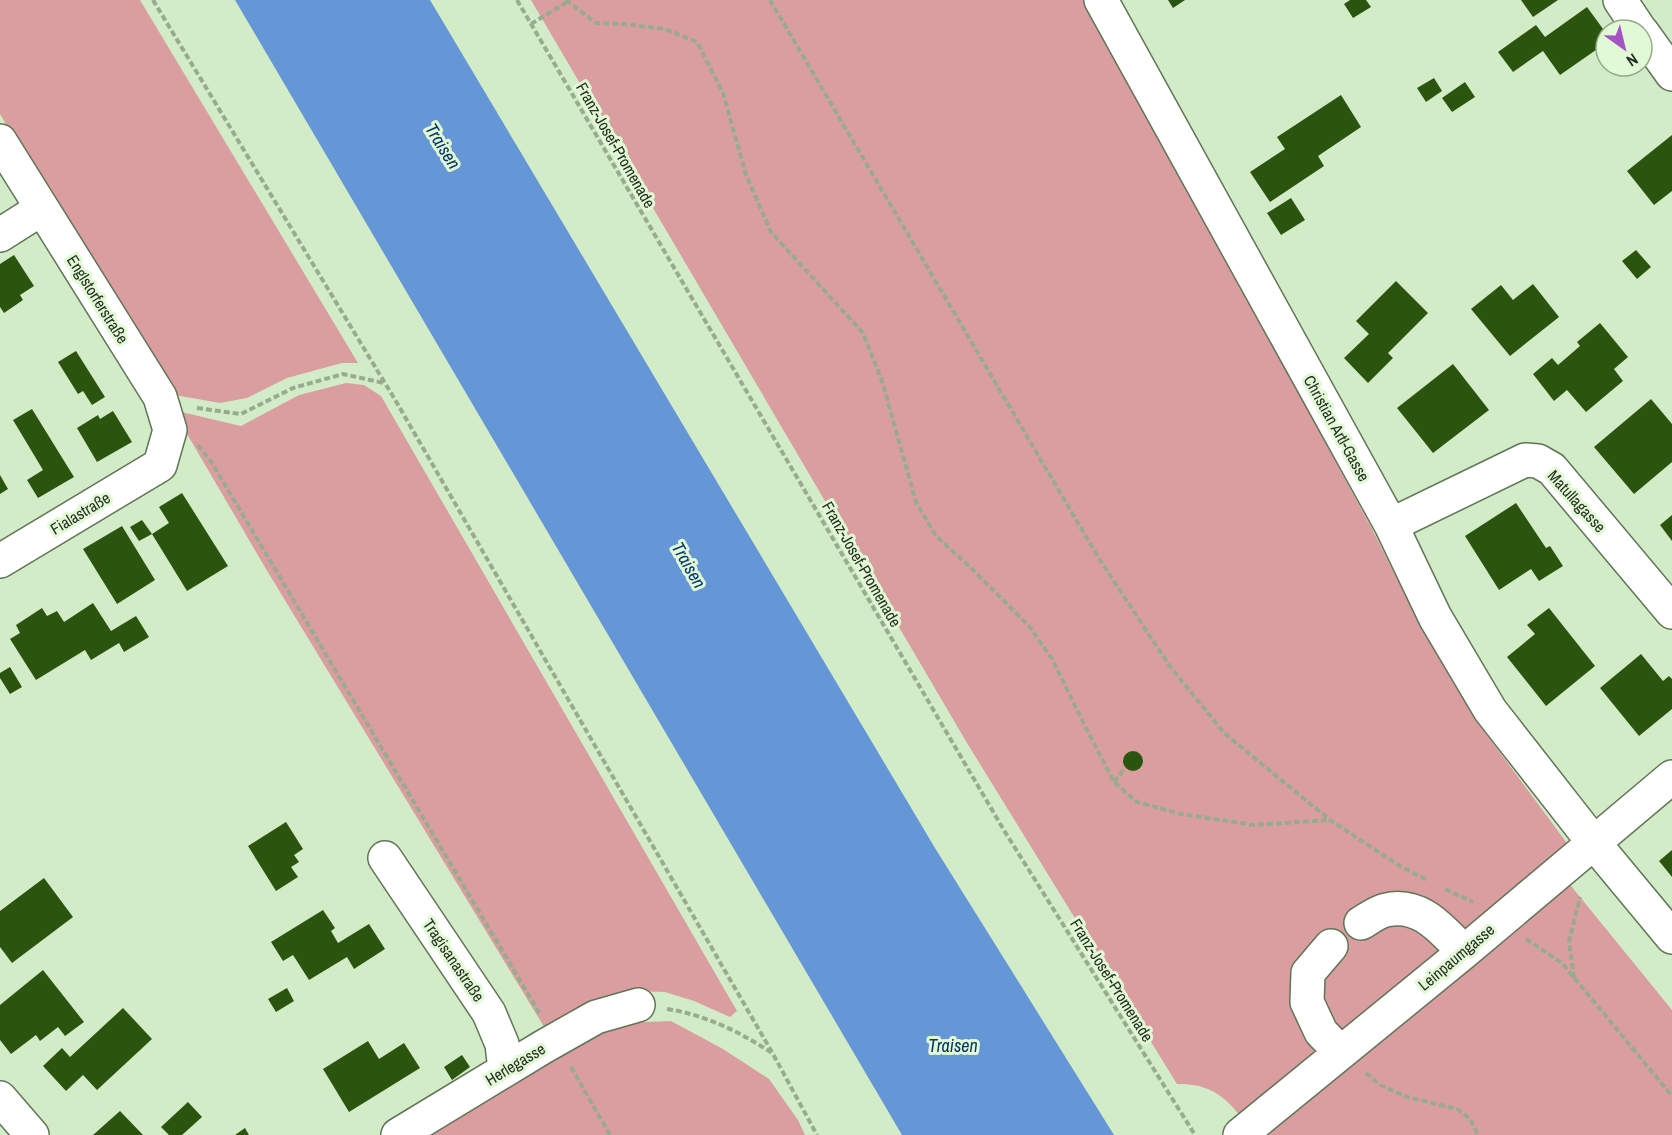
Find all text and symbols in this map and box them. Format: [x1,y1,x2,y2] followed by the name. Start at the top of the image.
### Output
[1594,18,1654,78] north arrow
[1622,49,1642,72] text: N
[571,78,661,212] street label: Franz-Josef-Promenade
[419,118,467,174] water label: Traisen
[62,251,134,347] street label: Englstorferstraße
[1299,371,1375,485] street label: Christian Artl-Gasse
[1543,465,1611,537] street label: Matullagasse
[46,486,114,540] street label: Fialastraße
[817,497,907,631] street label: Franz-Josef-Promenade
[666,537,712,593] water label: Traisen
[418,914,490,1006] street label: Tragisanastraße
[1065,914,1159,1046] street label: Franz-Josef-Promenade
[1413,919,1499,995] street label: Leinpaumgasse
[928,1033,978,1058] water label: Traisen
[481,1037,549,1091] street label: Herlegasse

